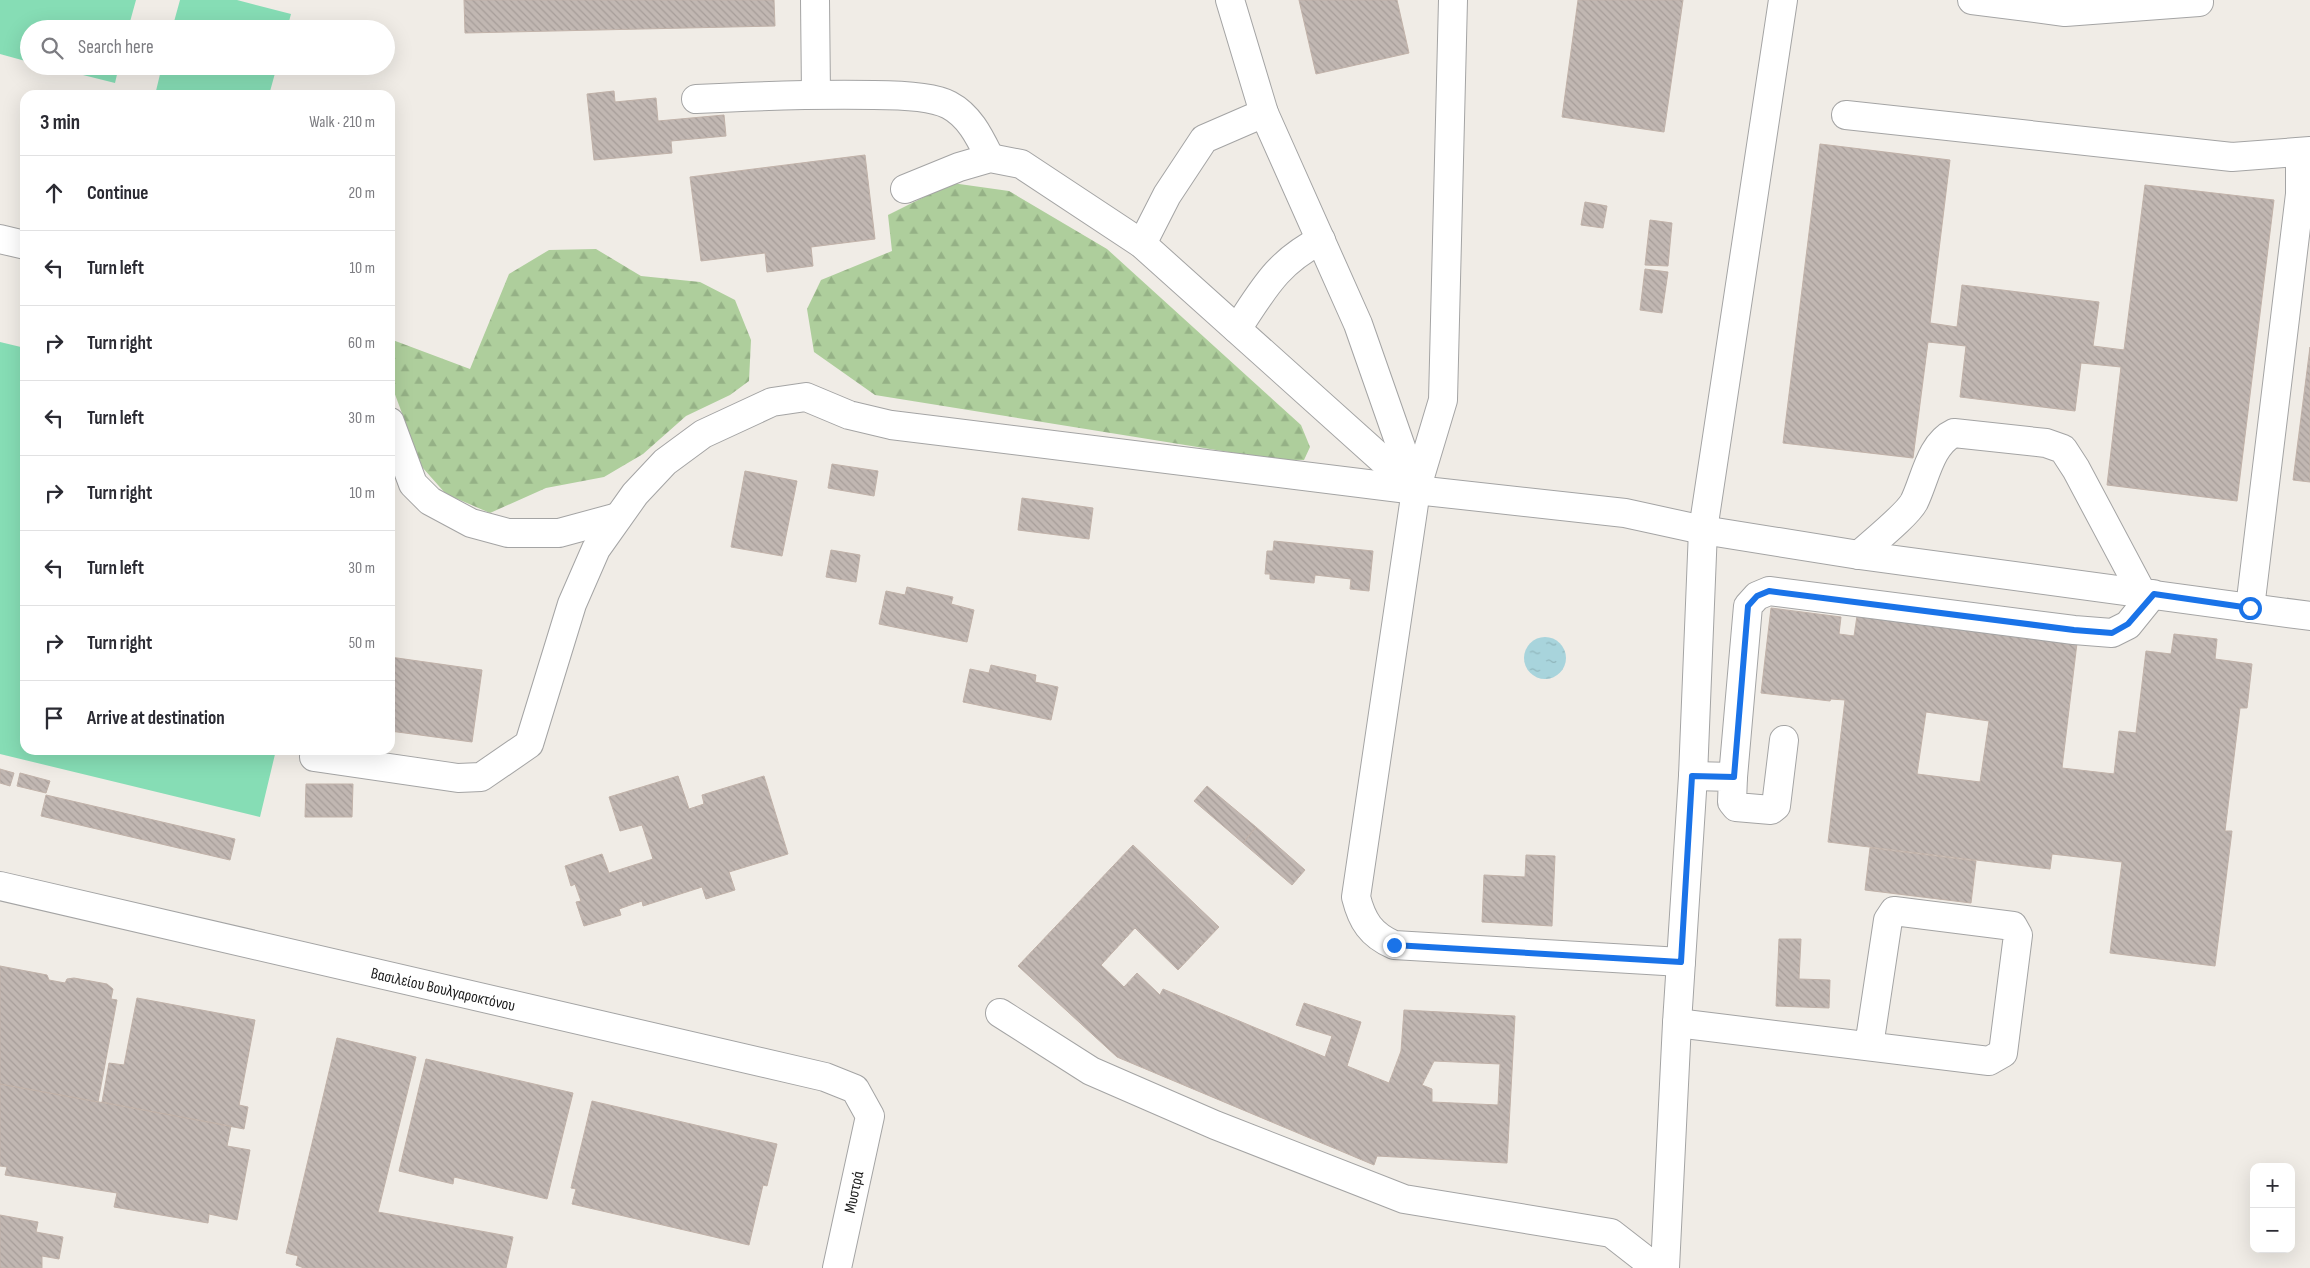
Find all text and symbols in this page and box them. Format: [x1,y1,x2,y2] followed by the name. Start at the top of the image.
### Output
[20,20,395,75] search box
[38,34,66,62] icon: search
[78,36,154,59] text: Search here
[40,110,80,135] text: 3 min
[309,113,375,132] text: Walk · 210 m
[40,179,68,207] icon: ahead
[87,182,148,205] text: Continue
[348,184,375,203] text: 20 m
[40,254,68,282] icon: left
[87,257,144,280] text: Turn left
[349,259,375,278] text: 10 m
[40,329,68,357] icon: right
[87,332,152,355] text: Turn right
[348,334,375,353] text: 60 m
[40,404,68,432] icon: left
[87,407,144,430] text: Turn left
[348,409,375,428] text: 30 m
[40,479,68,507] icon: right
[87,482,152,505] text: Turn right
[349,484,375,503] text: 10 m
[40,554,68,582] icon: left
[87,557,144,580] text: Turn left
[348,559,375,578] text: 30 m
[2239,597,2262,620] route start
[40,629,68,657] icon: right
[87,632,152,655] text: Turn right
[349,634,375,653] text: 50 m
[40,704,68,732] icon: arrive
[87,707,225,730] text: Arrive at destination
[1383,934,1406,957] route end
[369,964,517,1016] street label: Βασιλείου Βουλγαροκτόνου
[2250,1163,2295,1253] map controls
[2250,1163,2295,1208] button: +
[841,1169,868,1215] street label: Μυστρά
[2250,1208,2295,1253] button: −

